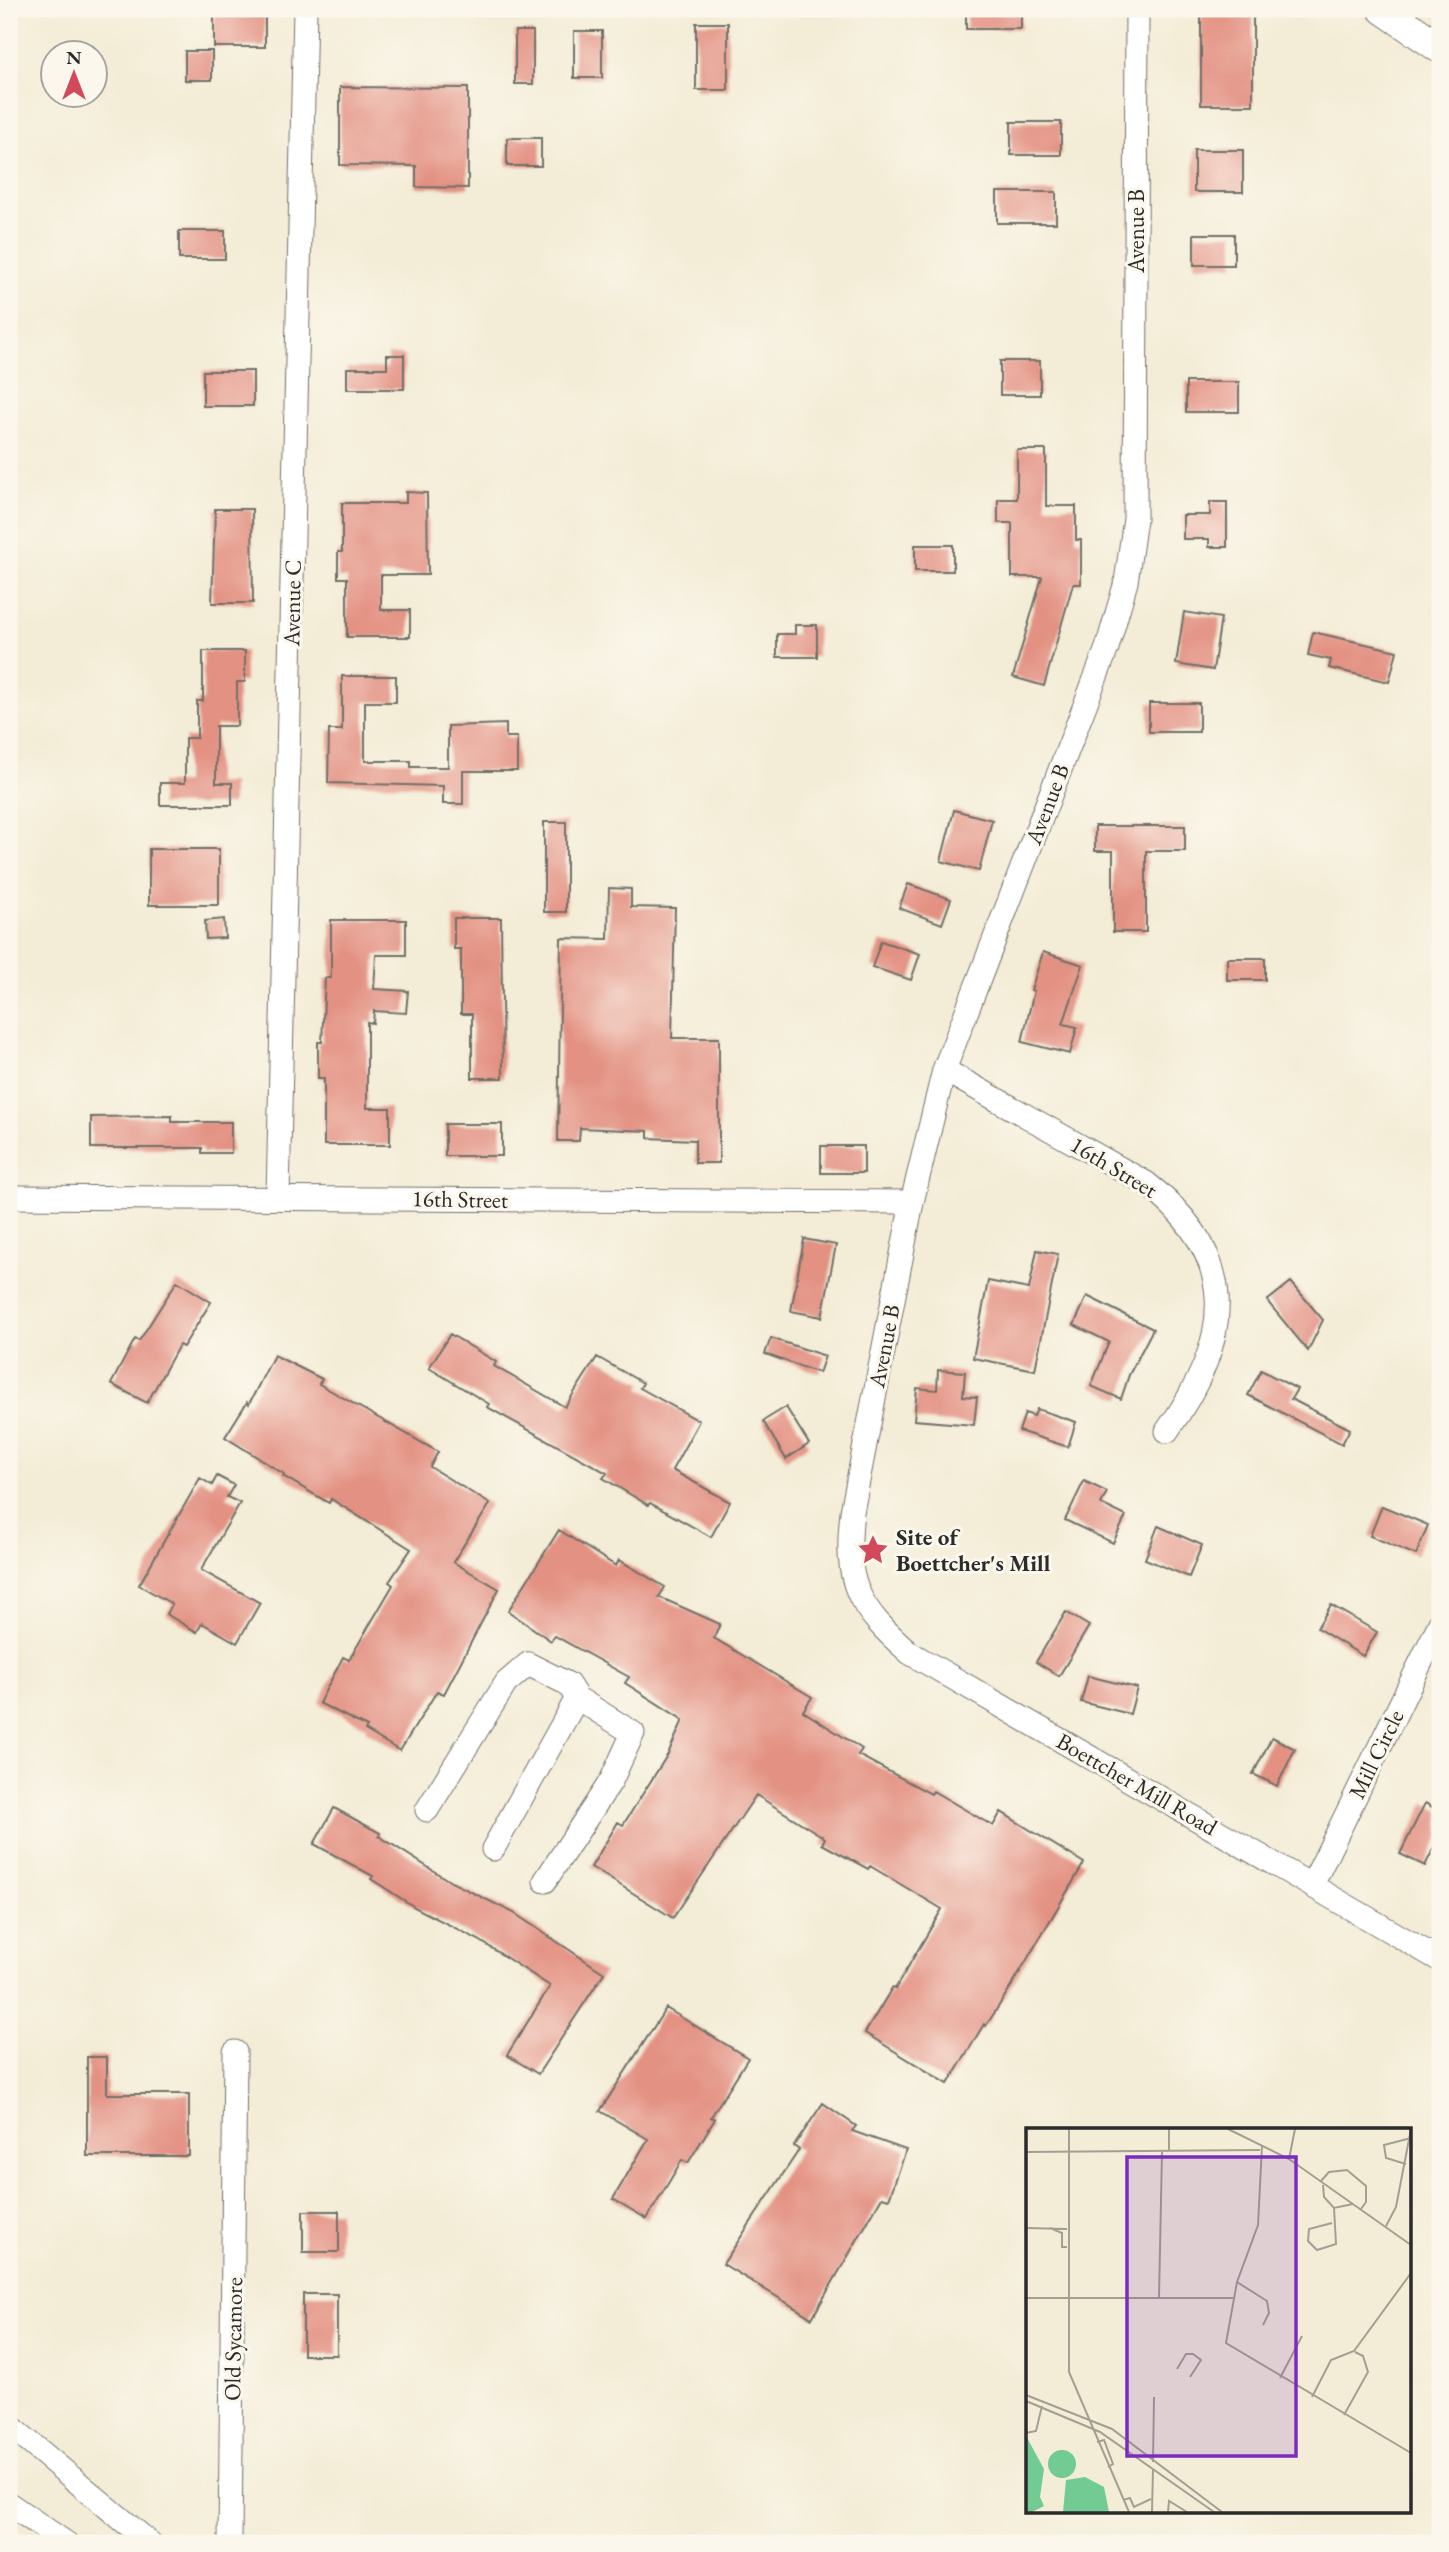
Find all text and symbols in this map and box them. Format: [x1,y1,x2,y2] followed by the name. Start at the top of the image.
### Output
[38,38,108,108] north arrow
[66,45,82,70] text: N
[1121,189,1151,274] street label: Avenue B
[276,559,308,648] street label: Avenue C
[1018,759,1076,850] street label: Avenue B
[1065,1129,1164,1205] street label: 16th Street
[412,1183,509,1215] street label: 16th Street
[861,1302,907,1391] street label: Avenue B
[896,1522,1051,1578] place label: Site of Boettcher's Mill
[856,1533,890,1567] place icon: Site of Boettcher's Mill
[1342,1704,1410,1803] street label: Mill Circle
[1051,1726,1223,1842] street label: Boettcher Mill Road
[1026,2128,1410,2514] inset map
[217,2277,249,2401] street label: Old Sycamore

